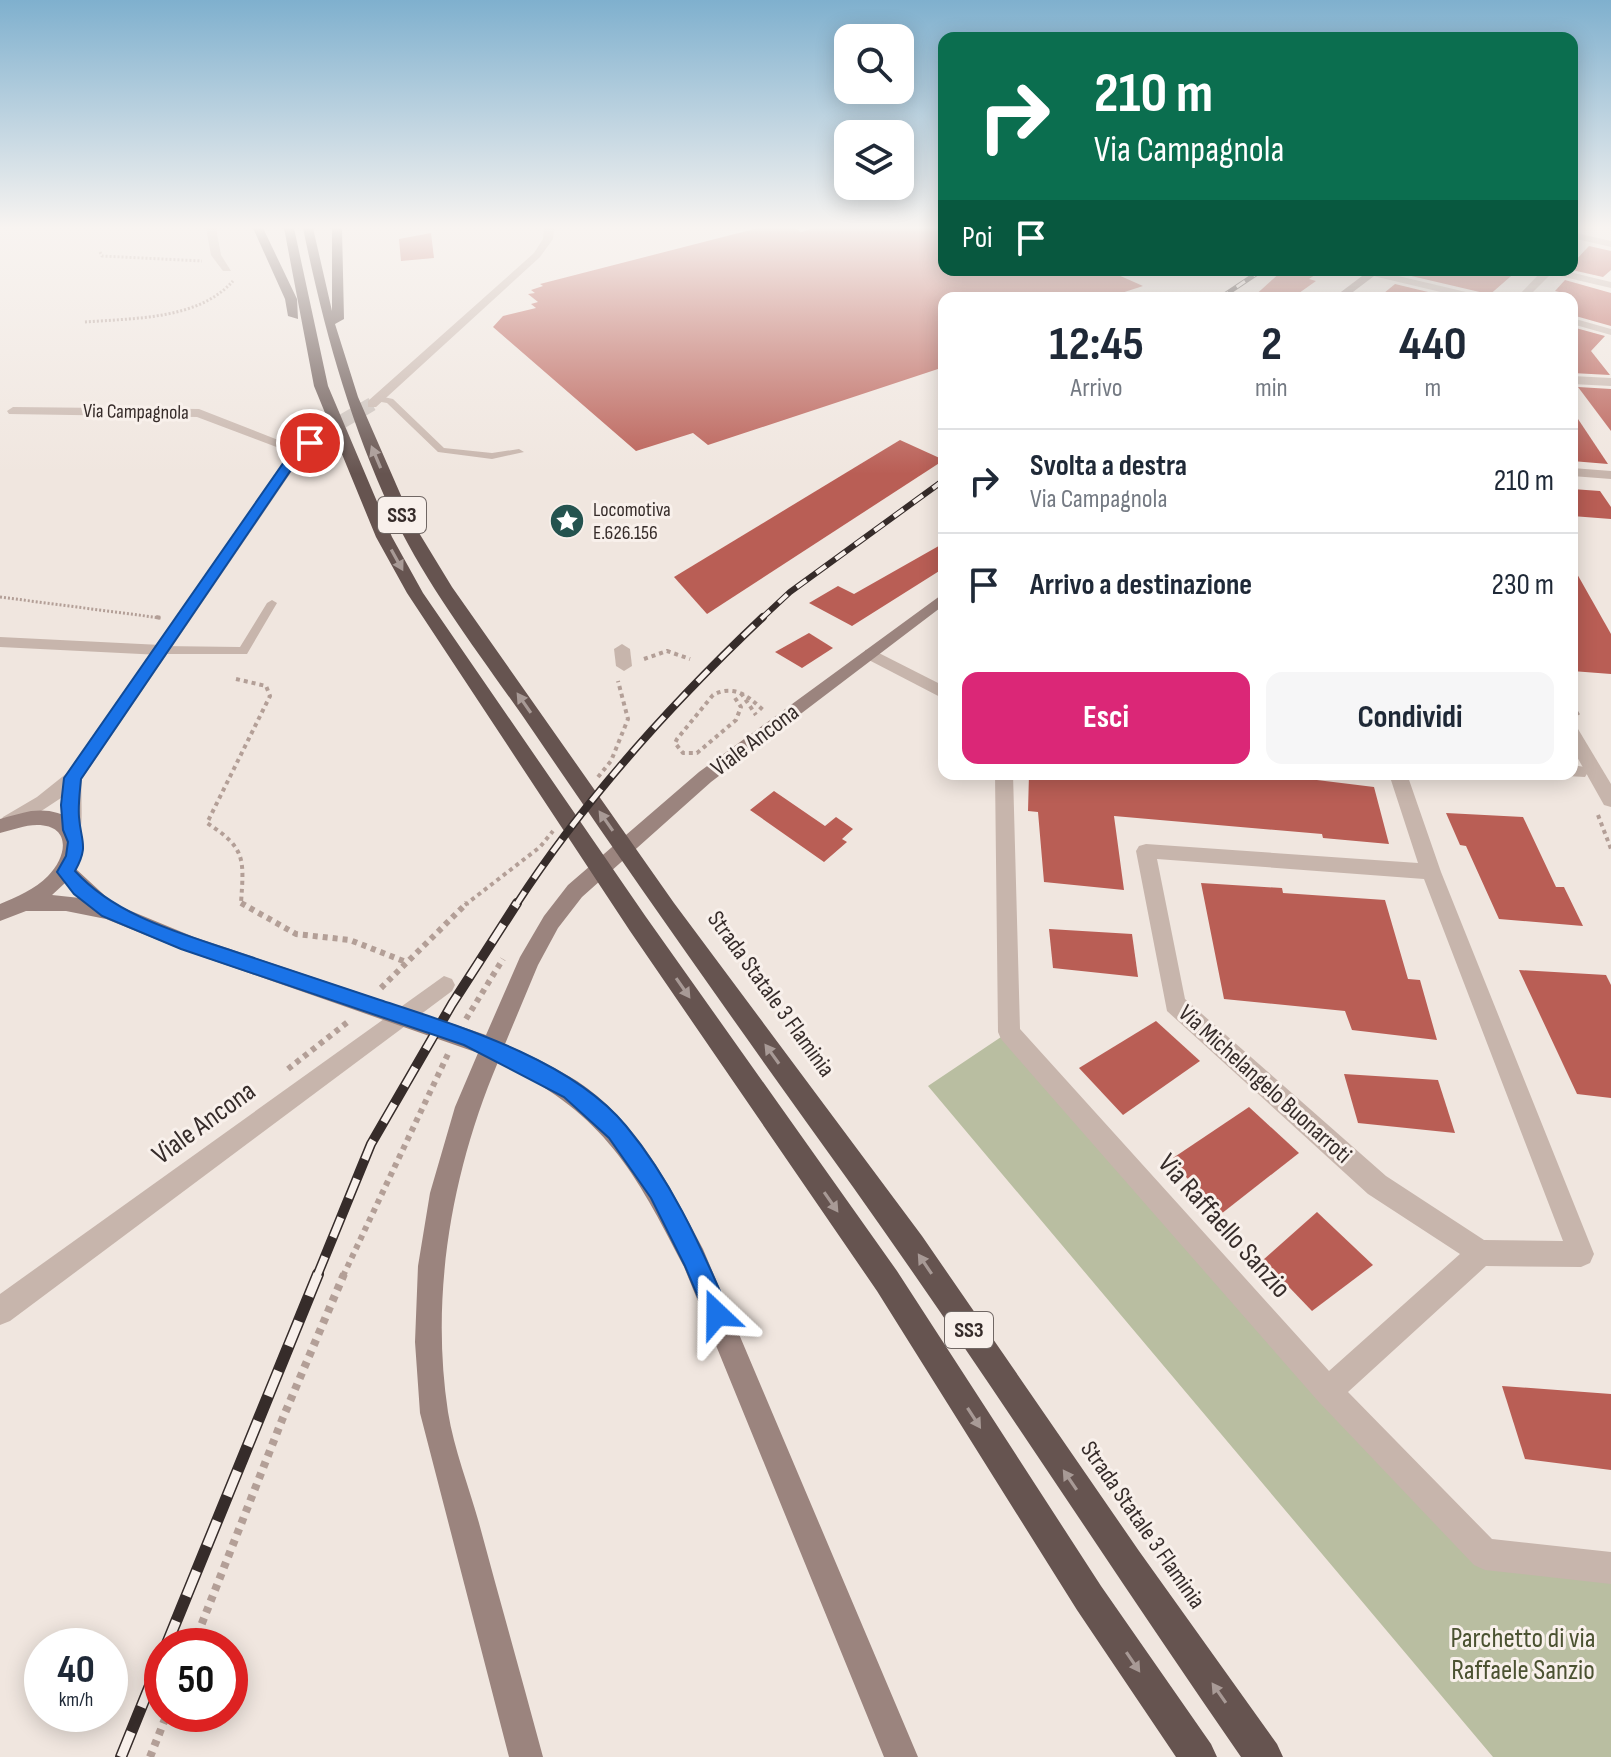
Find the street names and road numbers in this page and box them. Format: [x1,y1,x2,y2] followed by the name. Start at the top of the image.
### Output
[83,399,189,425] street label: Via Campagnola
[378,497,426,533] road number: SS3
[705,698,805,782] street label: Viale Ancona
[701,905,841,1083] street label: Strada Statale 3 Flaminia
[1172,999,1358,1169] street label: Via Michelangelo Buonarroti
[146,1075,262,1171] street label: Viale Ancona
[1151,1147,1297,1305] street label: Via Raffaello Sanzio
[945,1312,993,1348] road number: SS3
[1074,1436,1212,1614] street label: Strada Statale 3 Flaminia

